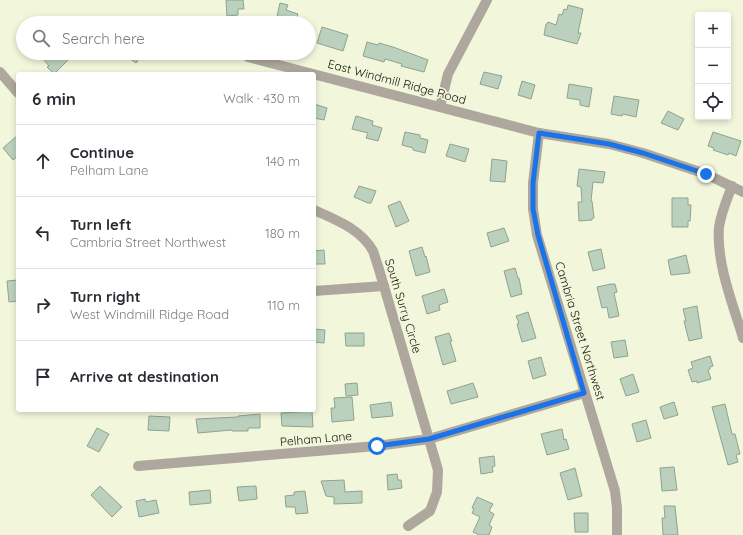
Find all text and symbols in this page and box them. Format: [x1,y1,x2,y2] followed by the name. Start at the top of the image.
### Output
[695,12,731,120] map controls
[695,12,731,48] button: +
[16,16,316,60] search box
[30,27,52,49] icon: search
[62,29,145,48] text: Search here
[695,48,731,84] button: −
[326,56,468,107] street label: East Windmill Ridge Road
[695,84,731,120] button: locate
[32,88,76,109] text: 6 min
[223,90,300,106] text: Walk · 430 m
[70,143,134,162] text: Continue
[32,150,54,172] icon: ahead
[265,153,300,169] text: 140 m
[70,162,148,178] text: Pelham Lane
[697,165,715,183] route end
[70,215,132,234] text: Turn left
[32,222,54,244] icon: left
[265,225,300,241] text: 180 m
[70,234,226,250] text: Cambria Street Northwest
[382,257,425,355] street label: South Surry Circle
[552,260,609,402] street label: Cambria Street Northwest
[70,287,141,306] text: Turn right
[32,294,54,316] icon: right
[267,297,300,313] text: 110 m
[70,306,229,322] text: West Windmill Ridge Road
[32,366,54,388] icon: arrive
[70,367,219,386] text: Arrive at destination
[279,428,353,449] street label: Pelham Lane
[368,437,386,455] route start

